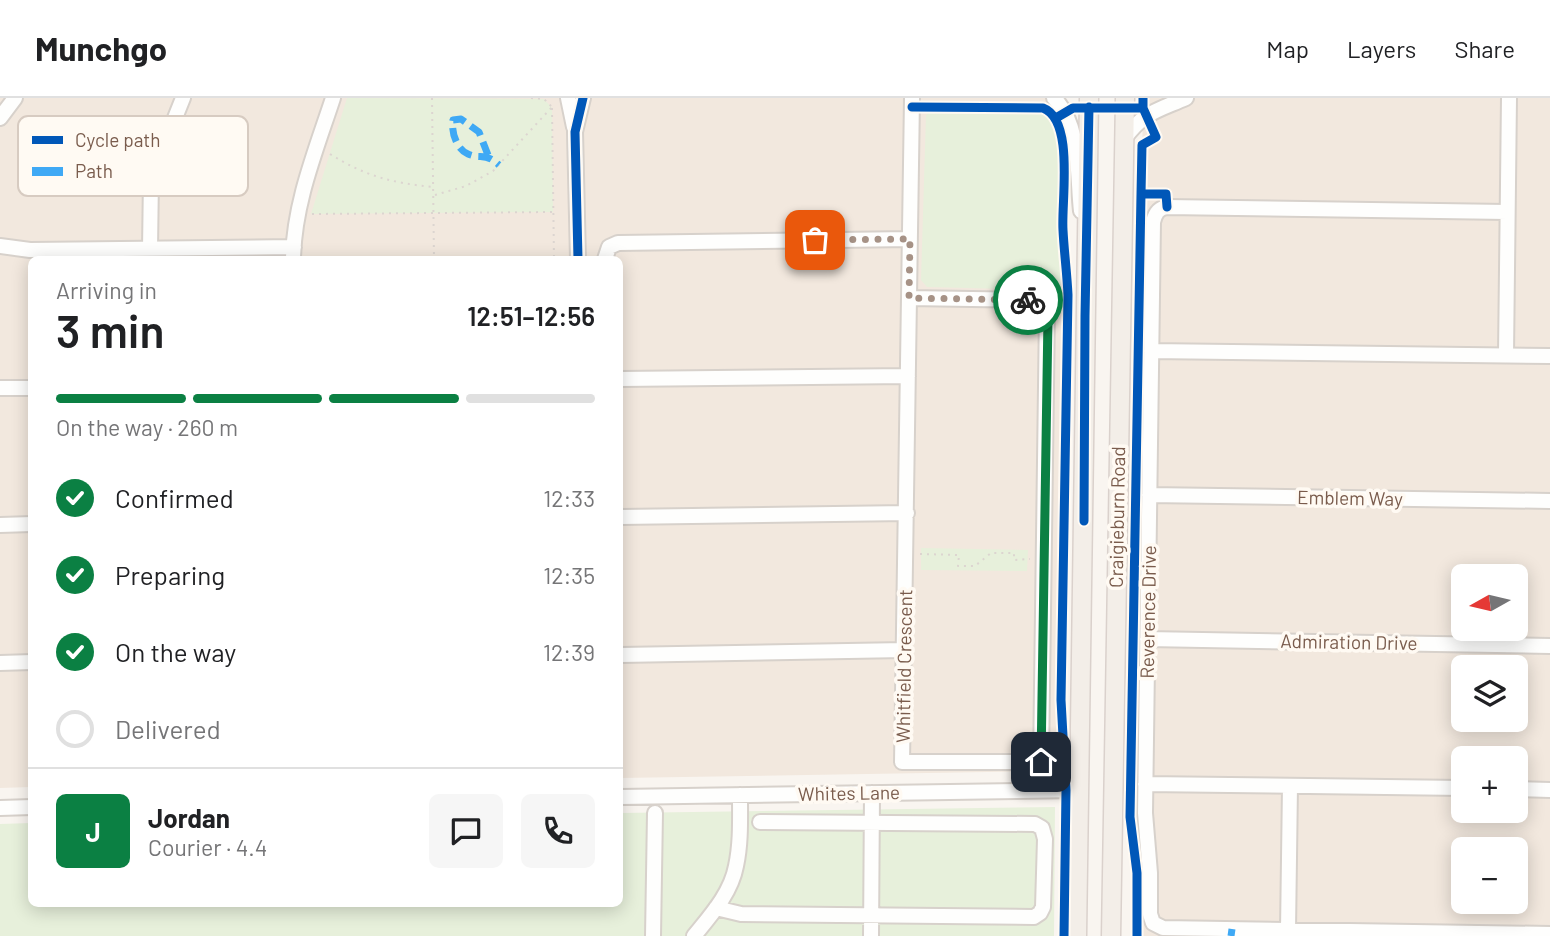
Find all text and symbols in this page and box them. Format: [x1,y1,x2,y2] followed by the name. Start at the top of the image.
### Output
[35,28,167,68] text: Munchgo
[1266,34,1309,63] text: Map
[1347,34,1416,63] text: Layers
[1454,34,1515,63] text: Share
[18,116,248,196] legend
[75,128,160,151] text: Cycle path
[75,159,113,182] text: Path
[785,210,845,270] pin
[796,221,834,259] icon: bag
[993,265,1063,335] courier
[56,276,157,304] text: Arriving in
[1009,281,1047,319] icon: bike
[467,300,595,331] text: 12:51–12:56
[56,302,165,357] text: 3 min
[56,413,238,441] text: On the way · 260 m
[1104,446,1129,588] street label: Craigieburn Road
[56,479,94,517] icon: check
[115,482,234,513] text: Confirmed
[543,484,595,512] text: 12:33
[1297,485,1403,510] street label: Emblem Way
[1135,545,1160,679] street label: Reverence Drive
[56,556,94,594] icon: check
[115,559,225,590] text: Preparing
[543,561,595,589] text: 12:35
[1451,564,1528,640] north arrow
[1451,564,1528,914] map controls
[891,589,916,743] street label: Whitfield Crescent
[1280,629,1418,654] street label: Admiration Drive
[56,633,94,671] icon: check
[115,636,236,667] text: On the way
[543,638,595,666] text: 12:39
[1451,655,1528,732] button: layers
[115,713,221,744] text: Delivered
[1011,732,1071,792] pin
[1022,743,1060,781] icon: home
[1451,746,1528,823] button: +
[798,780,900,805] street label: Whites Lane
[429,794,503,868] button: chat
[521,794,595,868] button: phone
[148,802,230,833] text: Jordan
[85,816,101,847] text: J
[148,833,267,861] text: Courier · 4.4
[1451,837,1528,914] button: −

